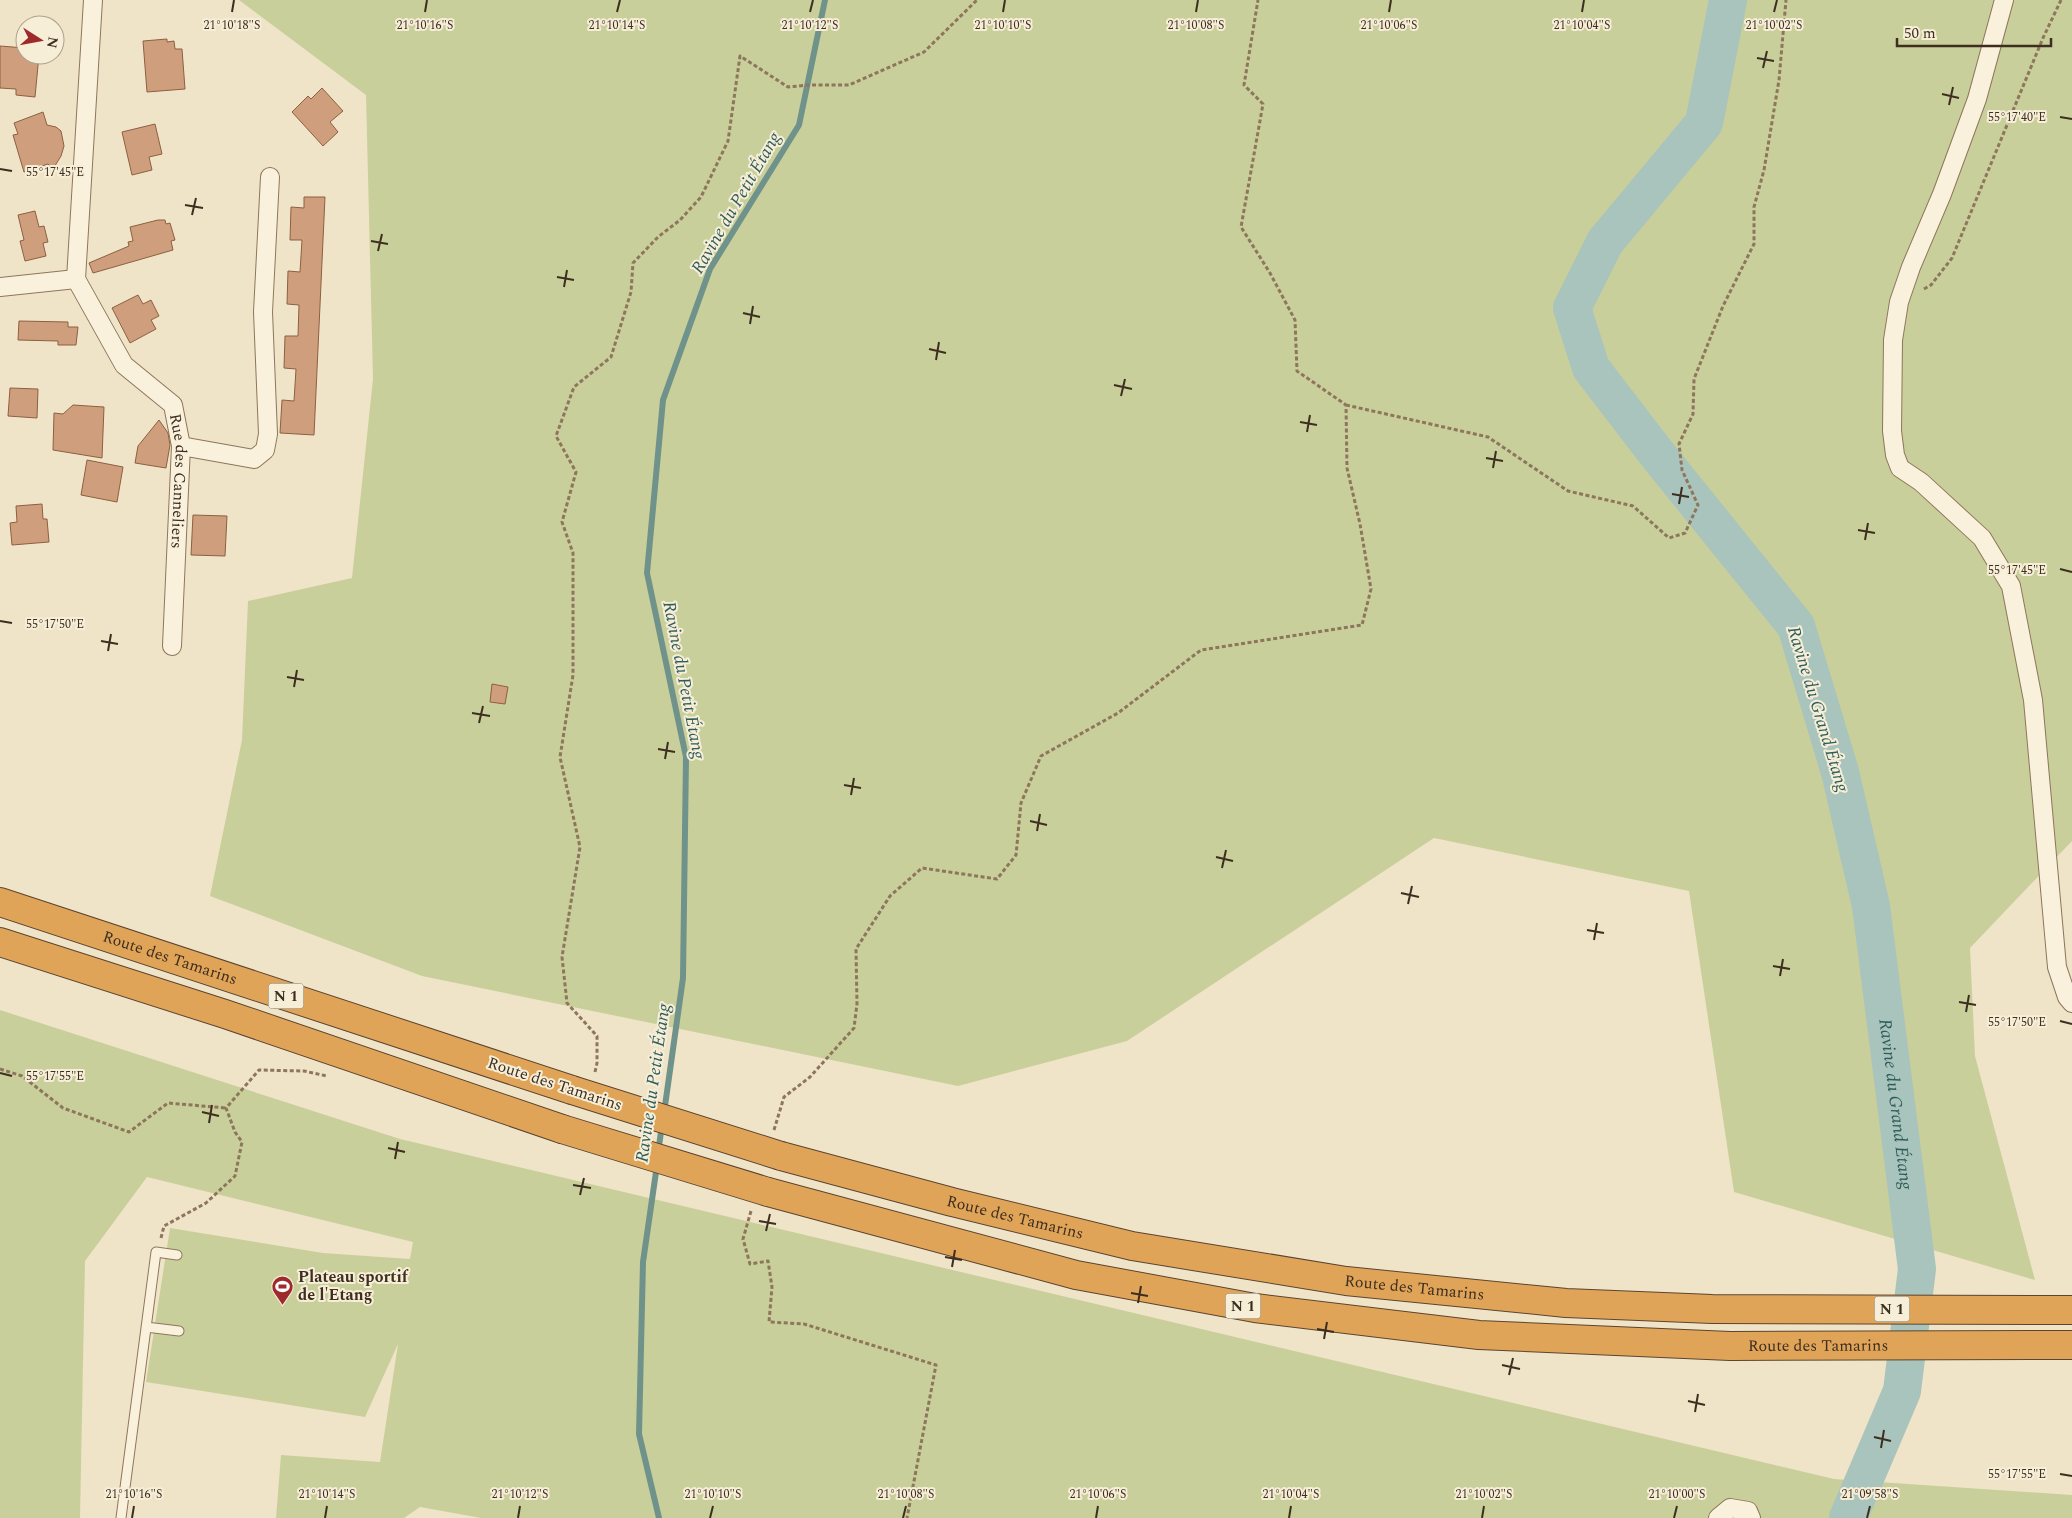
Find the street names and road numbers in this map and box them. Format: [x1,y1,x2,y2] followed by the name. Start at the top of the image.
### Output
[163,412,193,549] street label: Rue des Canneliers
[100,925,240,991] street label: Route des Tamarins
[268,984,304,1008] road number: N 1
[485,1051,625,1117] street label: Route des Tamarins
[944,1189,1086,1246] street label: Route des Tamarins
[1343,1269,1485,1307] street label: Route des Tamarins
[1226,1294,1260,1318] road number: N 1
[1874,1296,1910,1322] road number: N 1
[1748,1334,1888,1358] street label: Route des Tamarins

